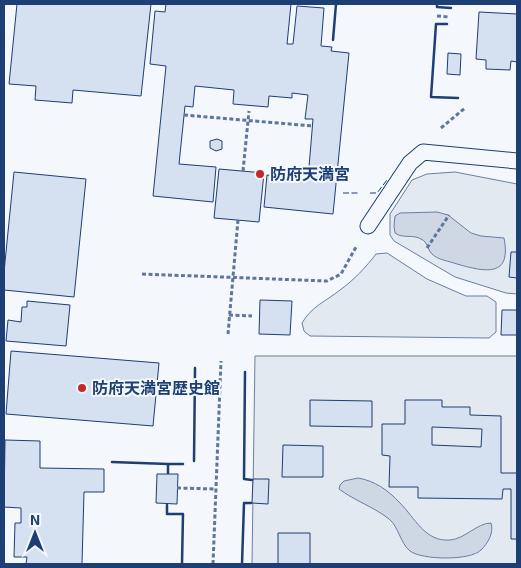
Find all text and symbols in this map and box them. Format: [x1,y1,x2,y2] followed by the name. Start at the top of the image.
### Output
[270,164,350,183] place label: 防府天満宮
[254,168,266,180] marker: 防府天満宮
[92,378,220,397] place label: 防府天満宮歴史館
[76,382,88,394] marker: 防府天満宮歴史館
[10,508,60,558] north arrow
[30,511,40,528] text: N

